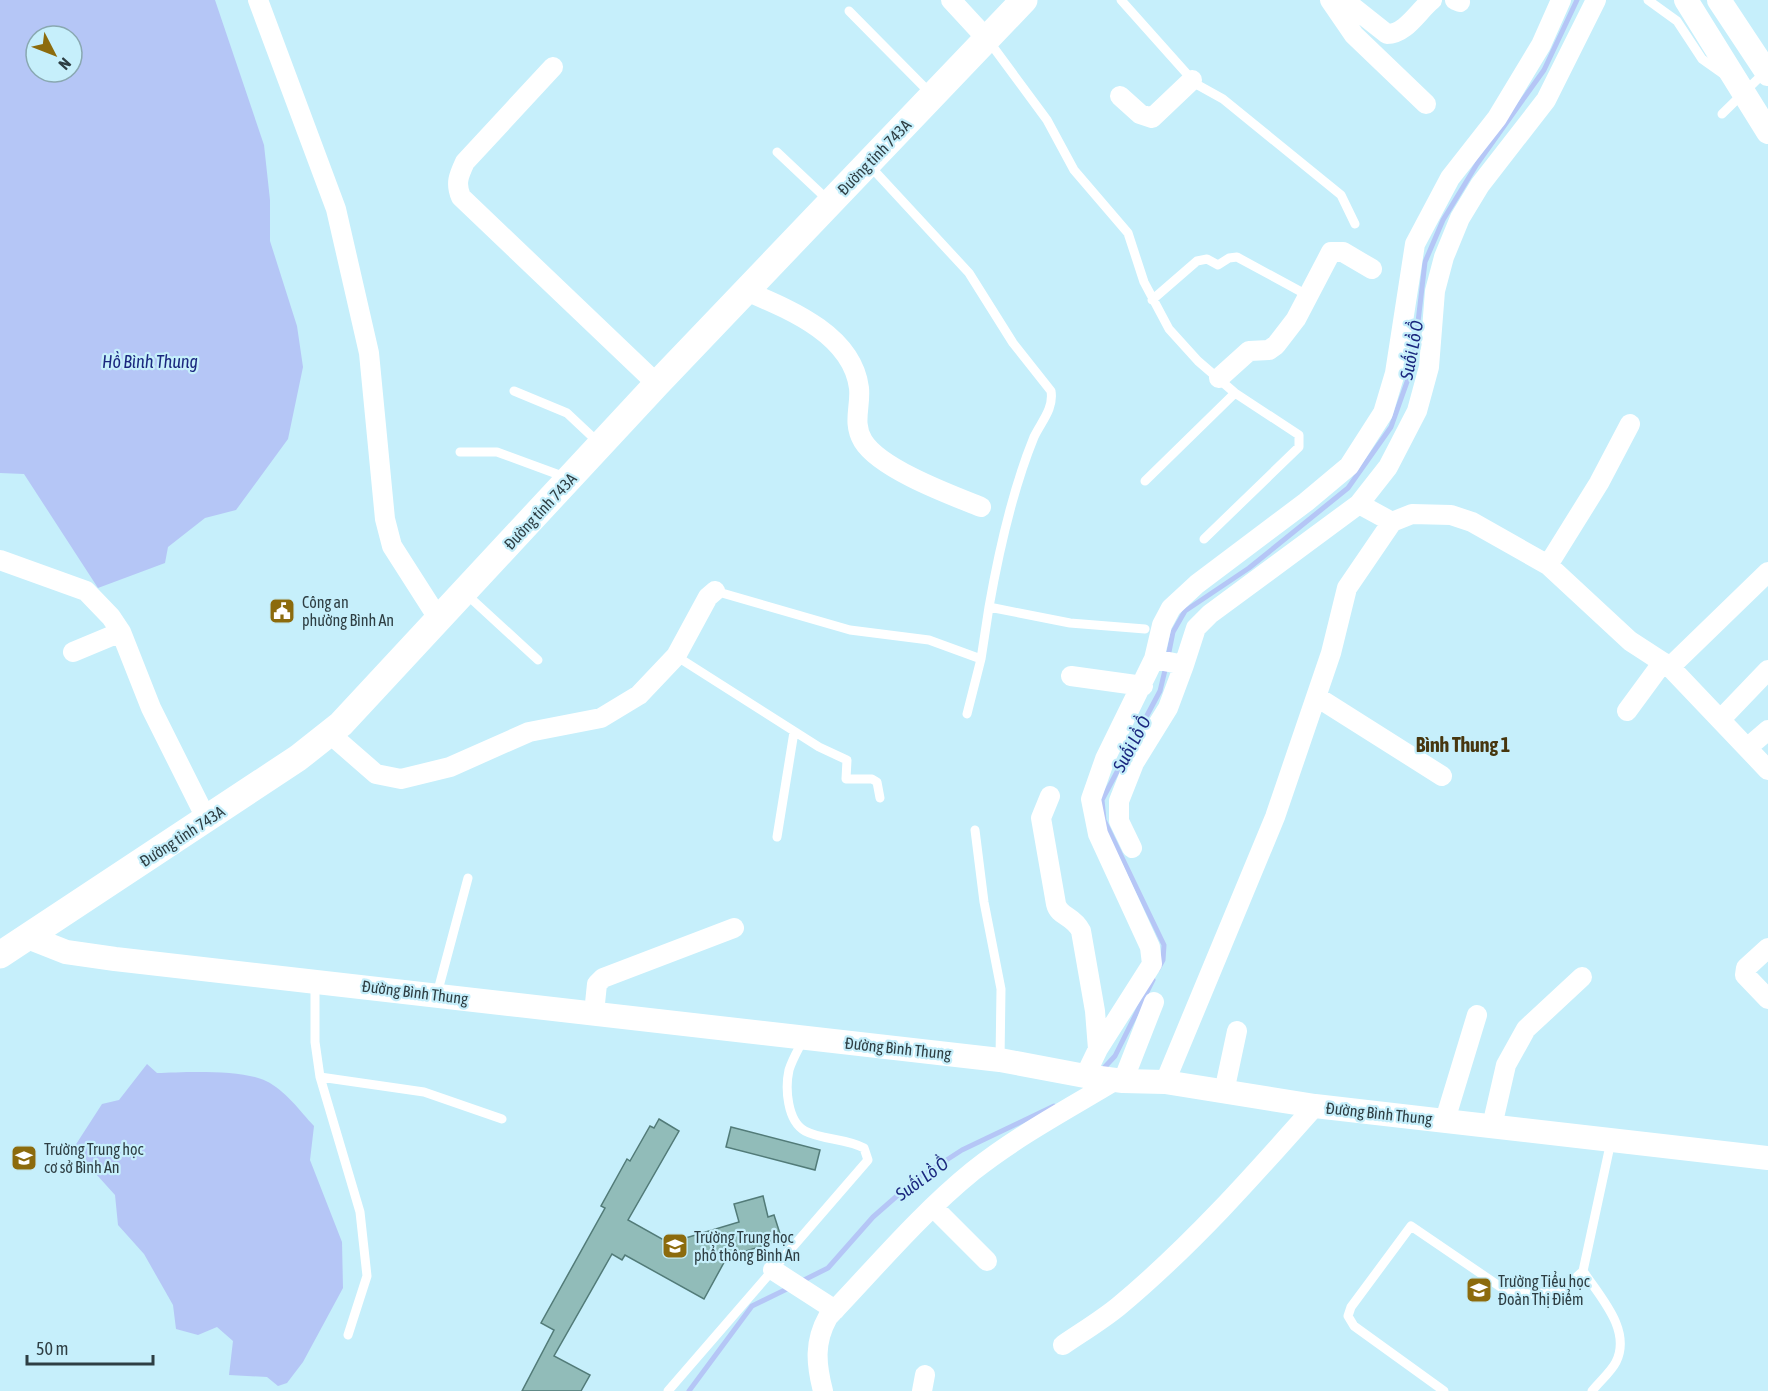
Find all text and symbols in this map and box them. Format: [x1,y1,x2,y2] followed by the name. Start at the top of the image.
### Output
[24,24,84,84] north arrow
[55,55,75,74] text: N
[834,116,915,199] street label: Đường tỉnh 743A
[1393,318,1428,382] water label: Suối Lồ Ồ
[102,351,198,372] water label: Hồ Bình Thung
[500,469,581,553] street label: Đường tỉnh 743A
[302,593,394,630] place label: Công an phường Bình An
[267,596,297,626] public building icon: Công an phường Bình An
[1106,711,1155,776] water label: Suối Lồ Ồ
[1416,733,1510,756] district label: Bình Thung 1
[136,802,228,871] street label: Đường tỉnh 743A
[361,977,469,1008] street label: Đường Bình Thung
[844,1033,952,1064] street label: Đường Bình Thung
[1325,1098,1433,1129] street label: Đường Bình Thung
[44,1140,143,1176] place label: Trường Trung học cơ sở Bình An
[9,1143,39,1173] school or university icon: Trường Trung học cơ sở Bình An
[889,1151,952,1205] water label: Suối Lồ Ồ
[694,1228,800,1265] place label: Trường Trung học phổ thông Bình An
[660,1231,690,1261] school or university icon: Trường Trung học phổ thông Bình An
[1498,1271,1590,1308] place label: Trường Tiểu học Đoàn Thị Điểm
[1464,1275,1494,1305] school or university icon: Trường Tiểu học Đoàn Thị Điểm
[27,1328,153,1366] scale bar
[36,1338,68,1359] text: 50 m

